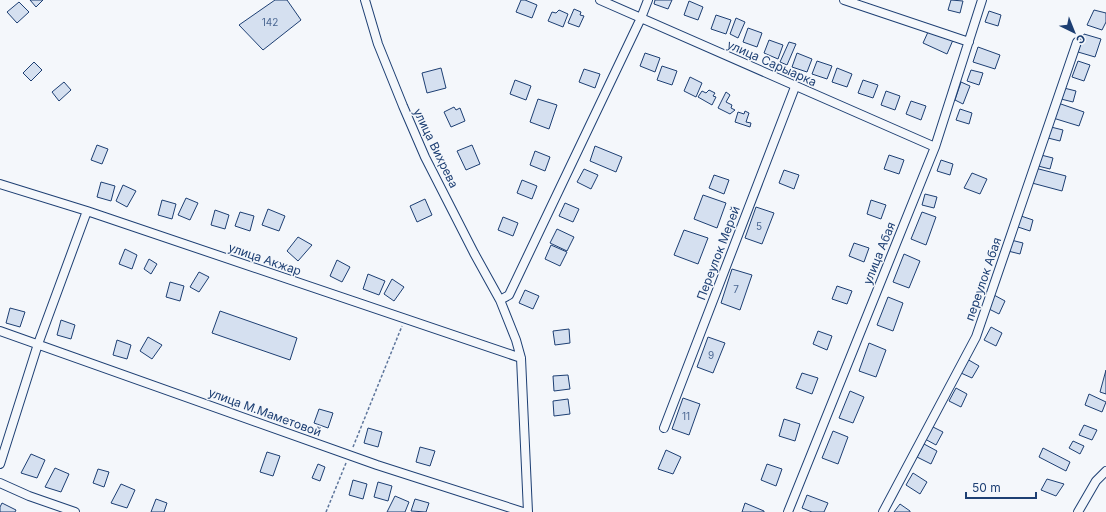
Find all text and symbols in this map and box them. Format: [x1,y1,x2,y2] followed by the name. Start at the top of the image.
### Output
[1054,12,1094,52] north arrow
[262,16,278,28] house number: 142
[1073,31,1089,47] text: С
[725,37,819,89] street label: улица Сарыарка
[410,106,462,190] street label: улица Вихрева
[693,204,743,302] street label: Переулок Мерей
[860,219,898,287] street label: улица Абая
[756,220,762,232] house number: 5
[962,235,1004,323] street label: переулок Абая
[227,240,303,278] street label: улица Акжар
[733,283,739,295] house number: 7
[708,349,714,361] house number: 9
[206,385,324,439] street label: улица М.Маметовой
[682,410,690,422] house number: 11
[966,474,1036,500] scale bar
[972,480,1001,495] text: 50 m

